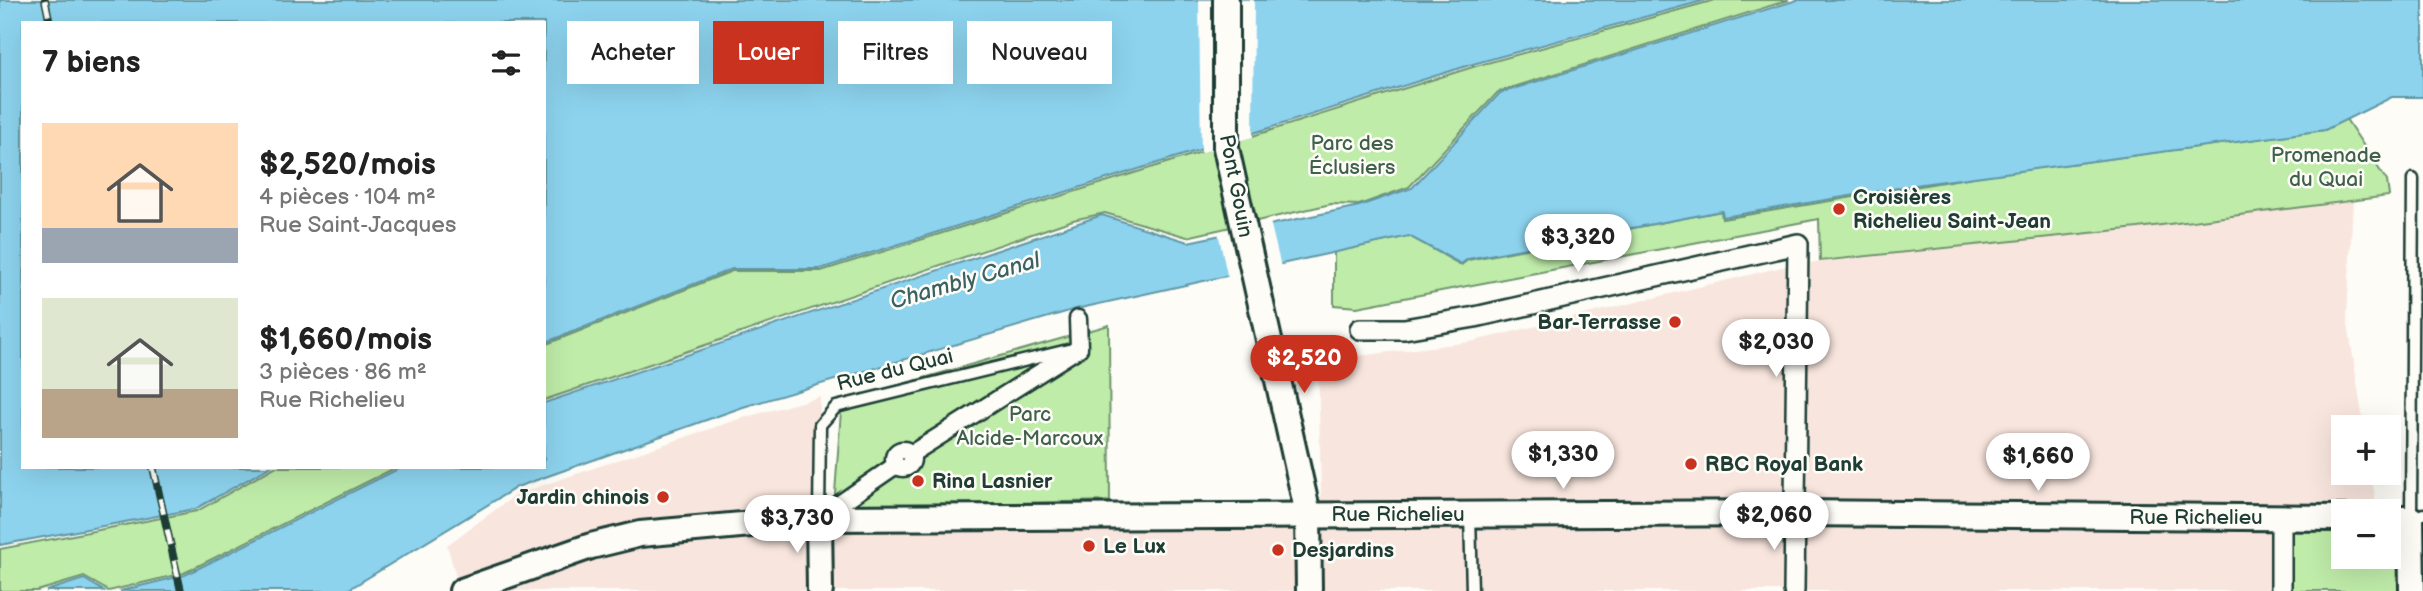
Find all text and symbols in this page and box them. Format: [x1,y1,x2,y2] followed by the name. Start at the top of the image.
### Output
[567,21,699,84] chip: Acheter
[713,21,824,84] chip: Louer
[838,21,953,84] chip: Filtres
[967,21,1112,84] chip: Nouveau
[487,44,525,82] icon: filters
[42,45,140,81] text: 7 biens
[1309,131,1395,180] park label: Parc des Éclusiers
[1214,132,1258,240] street label: Pont Gouin
[2271,143,2381,192] park label: Promenade du Quai
[259,147,436,183] text: $2,520/mois
[98,151,182,235] icon: home
[259,183,436,211] text: 4 pièces · 104 m²
[1853,185,2051,234] place label: Croisières Richelieu Saint-Jean
[1831,201,1847,217] marker: Croisières Richelieu Saint-Jean
[259,211,456,239] text: Rue Saint-Jacques
[1521,215,1635,274] pin: $3,320
[1541,223,1615,251] text: $3,320
[887,246,1044,316] water label: Chambly Canal
[1537,310,1661,335] place label: Bar-Terrasse
[1667,314,1683,330] marker: Bar-Terrasse
[1719,320,1833,379] pin: $2,030
[259,322,432,358] text: $1,660/mois
[98,326,182,410] icon: home
[1738,328,1814,356] text: $2,030
[1247,336,1361,395] pin: $2,520
[834,343,956,397] street label: Rue du Quai
[1266,344,1342,372] text: $2,520
[259,358,427,386] text: 3 pièces · 86 m²
[259,386,405,414] text: Rue Richelieu
[956,402,1104,451] park label: Parc Alcide-Marcoux
[2331,415,2401,569] map controls
[2331,415,2401,485] button: +
[1506,432,1620,491] pin: $1,330
[1981,434,2095,493] pin: $1,660
[1527,440,1599,468] text: $1,330
[2002,442,2074,470] text: $1,660
[1705,452,1863,477] place label: RBC Royal Bank
[1683,456,1699,472] marker: RBC Royal Bank
[932,469,1053,494] place label: Rina Lasnier
[910,473,926,489] marker: Rina Lasnier
[517,485,649,510] place label: Jardin chinois
[655,489,671,505] marker: Jardin chinois
[1717,492,1831,552] pin: $2,060
[740,496,854,555] pin: $3,730
[2331,499,2401,569] button: −
[1736,501,1812,529] text: $2,060
[1331,502,1465,527] street label: Rue Richelieu
[760,504,834,532] text: $3,730
[2129,505,2263,530] street label: Rue Richelieu
[1103,534,1166,559] place label: Le Lux
[1081,538,1097,554] marker: Le Lux
[1292,538,1394,563] place label: Desjardins
[1270,542,1286,558] marker: Desjardins

